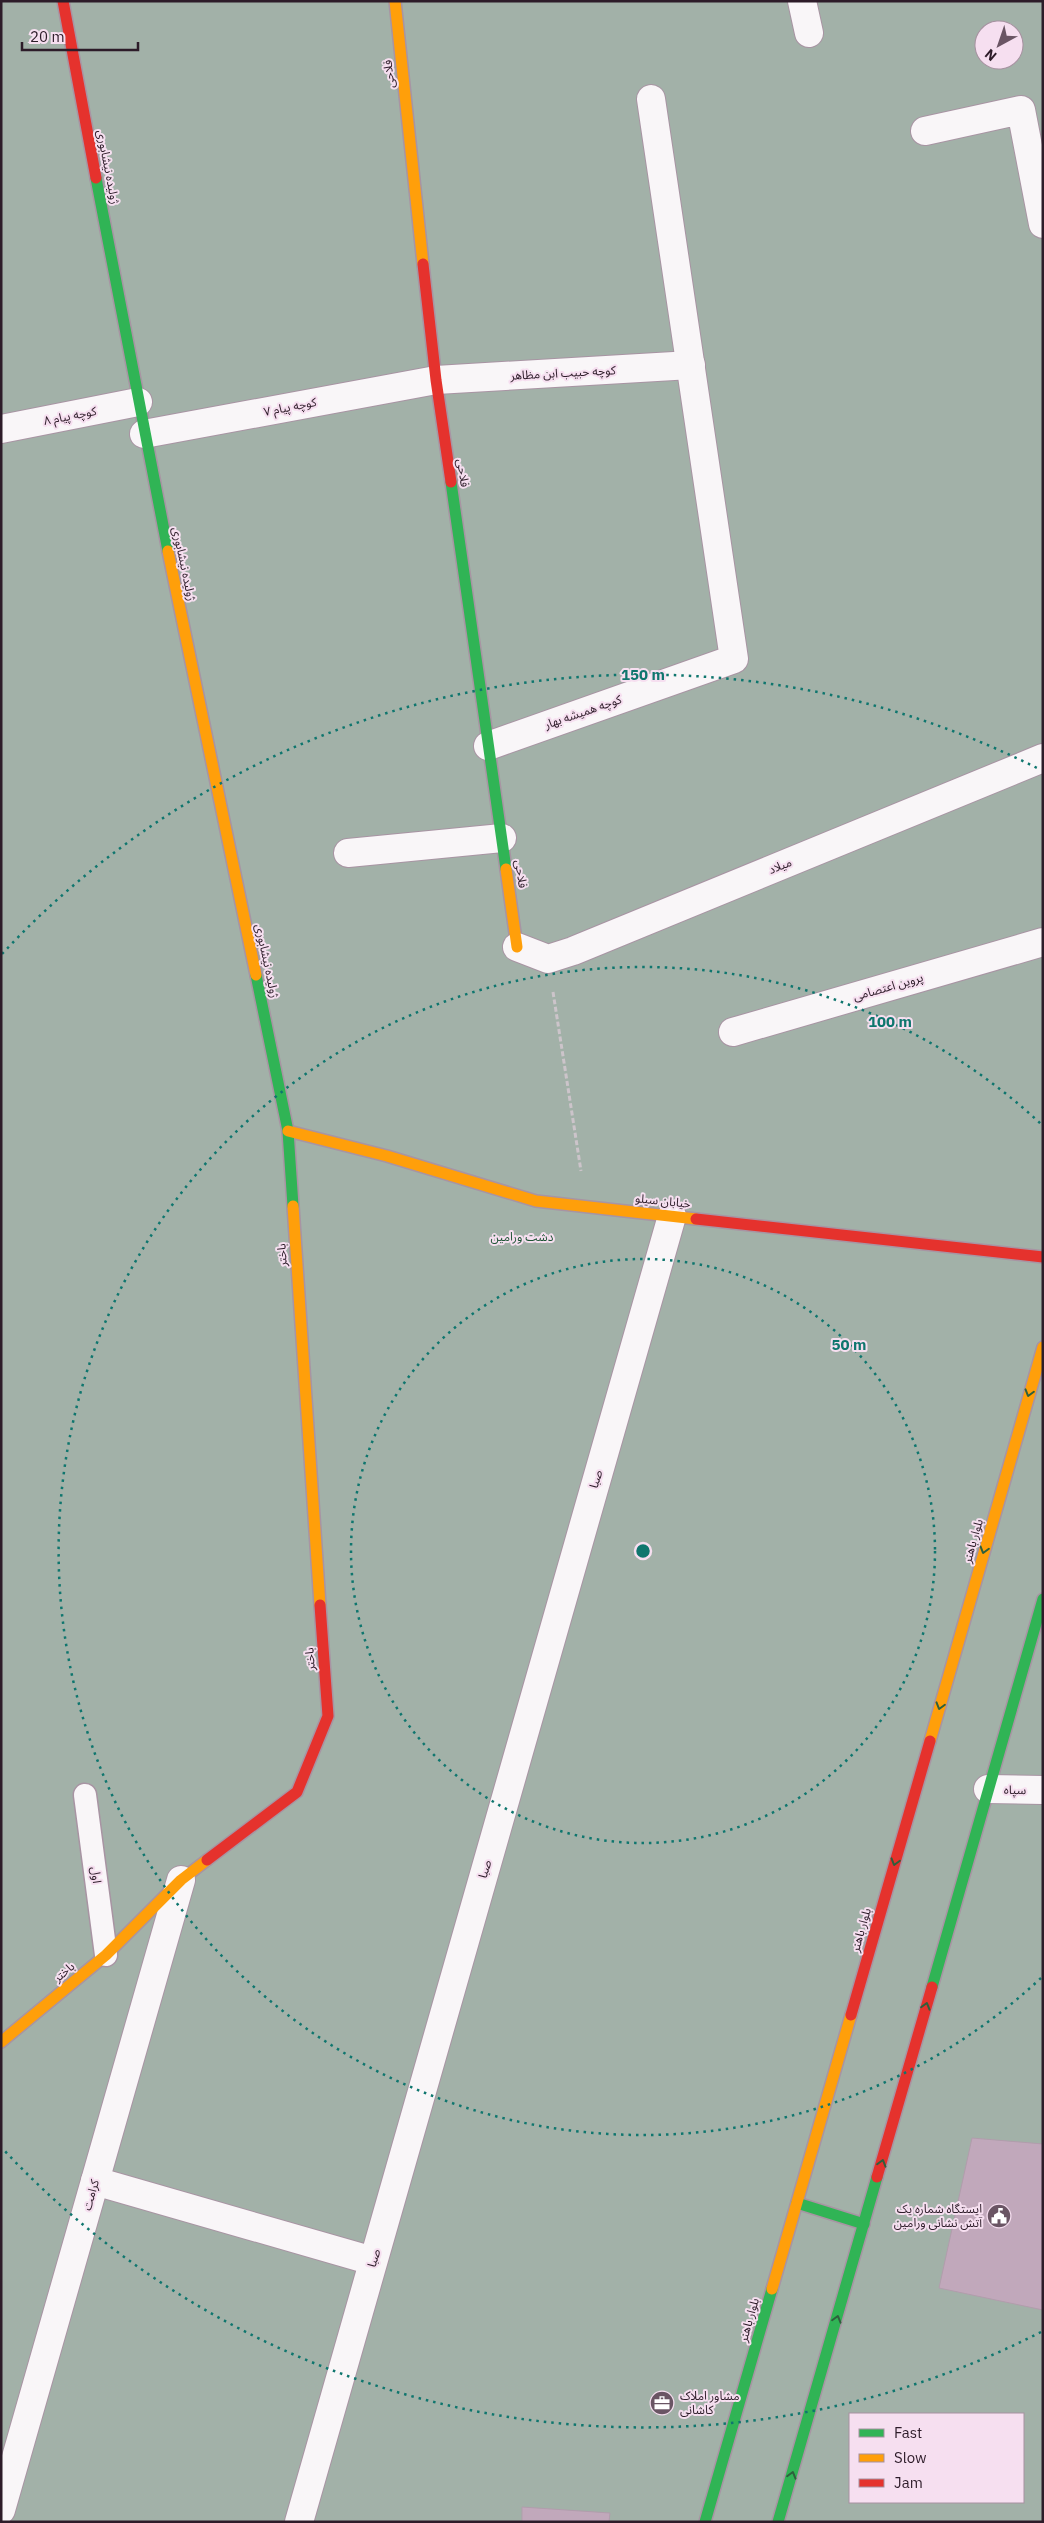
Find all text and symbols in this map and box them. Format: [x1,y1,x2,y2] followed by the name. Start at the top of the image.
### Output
[22,20,139,52] scale bar
[974,20,1024,70] north arrow
[30,27,65,46] text: 20 m
[981,45,1000,65] text: N
[380,59,397,89] street label: فلاحی
[94,129,123,205] street label: ژولیده نیشابوری
[509,362,617,384] street label: کوچه حبیب ابن مظاهر
[262,394,319,421] street label: کوچه پیام ۷
[42,403,99,430] street label: کوچه پیام ۸
[454,458,473,488] street label: فلاحی
[169,526,200,602] street label: ژولیده نیشابوری
[621,665,665,684] text: 150 m
[541,691,625,733] street label: کوچه همیشه بهار
[766,854,794,877] street label: میلاد
[512,859,531,889] street label: فلاحی
[252,923,283,999] street label: ژولیده نیشابوری
[851,969,925,1005] street label: پروین اعتصامی
[868,1012,912,1031] text: 100 m
[634,1190,692,1211] street label: خیابان سیلو
[491,1229,554,1244] park label: دشت ورامین
[273,1243,290,1268] street label: باختر
[832,1335,866,1354] text: 50 m
[1025,1389,1035,1397] one-way arrow
[586,1468,605,1490] street label: صبا
[959,1517,986,1566] street label: بلوار باهنر
[634,1542,652,1560] centre of rings
[980,1545,990,1553] one-way arrow
[301,1647,318,1672] street label: باختر
[935,1701,945,1709] one-way arrow
[1004,1782,1026,1798] street label: سپاه
[890,1857,900,1866] one-way arrow
[475,1858,494,1880] street label: صبا
[88,1866,105,1884] street label: اول
[847,1906,874,1955] street label: بلوار باهنر
[49,1958,77,1985] street label: باختر
[921,2003,931,2011] one-way arrow
[876,2159,886,2167] one-way arrow
[79,2177,102,2212] street label: کرامت
[894,2201,982,2230] place label: ایستگاه شماره یک آتش نشانی ورامین
[986,2203,1012,2229] public building icon: ایستگاه شماره یک آتش نشانی ورامین
[364,2247,383,2269] street label: صبا
[735,2296,762,2345] street label: بلوار باهنر
[831,2315,841,2323] one-way arrow
[680,2388,739,2417] place label: مشاور املاک کاشانی
[649,2390,675,2416] office icon: مشاور املاک کاشانی
[849,2413,1024,2503] legend
[894,2423,922,2442] text: Fast
[894,2448,927,2467] text: Slow
[786,2471,796,2479] one-way arrow
[894,2473,923,2492] text: Jam

